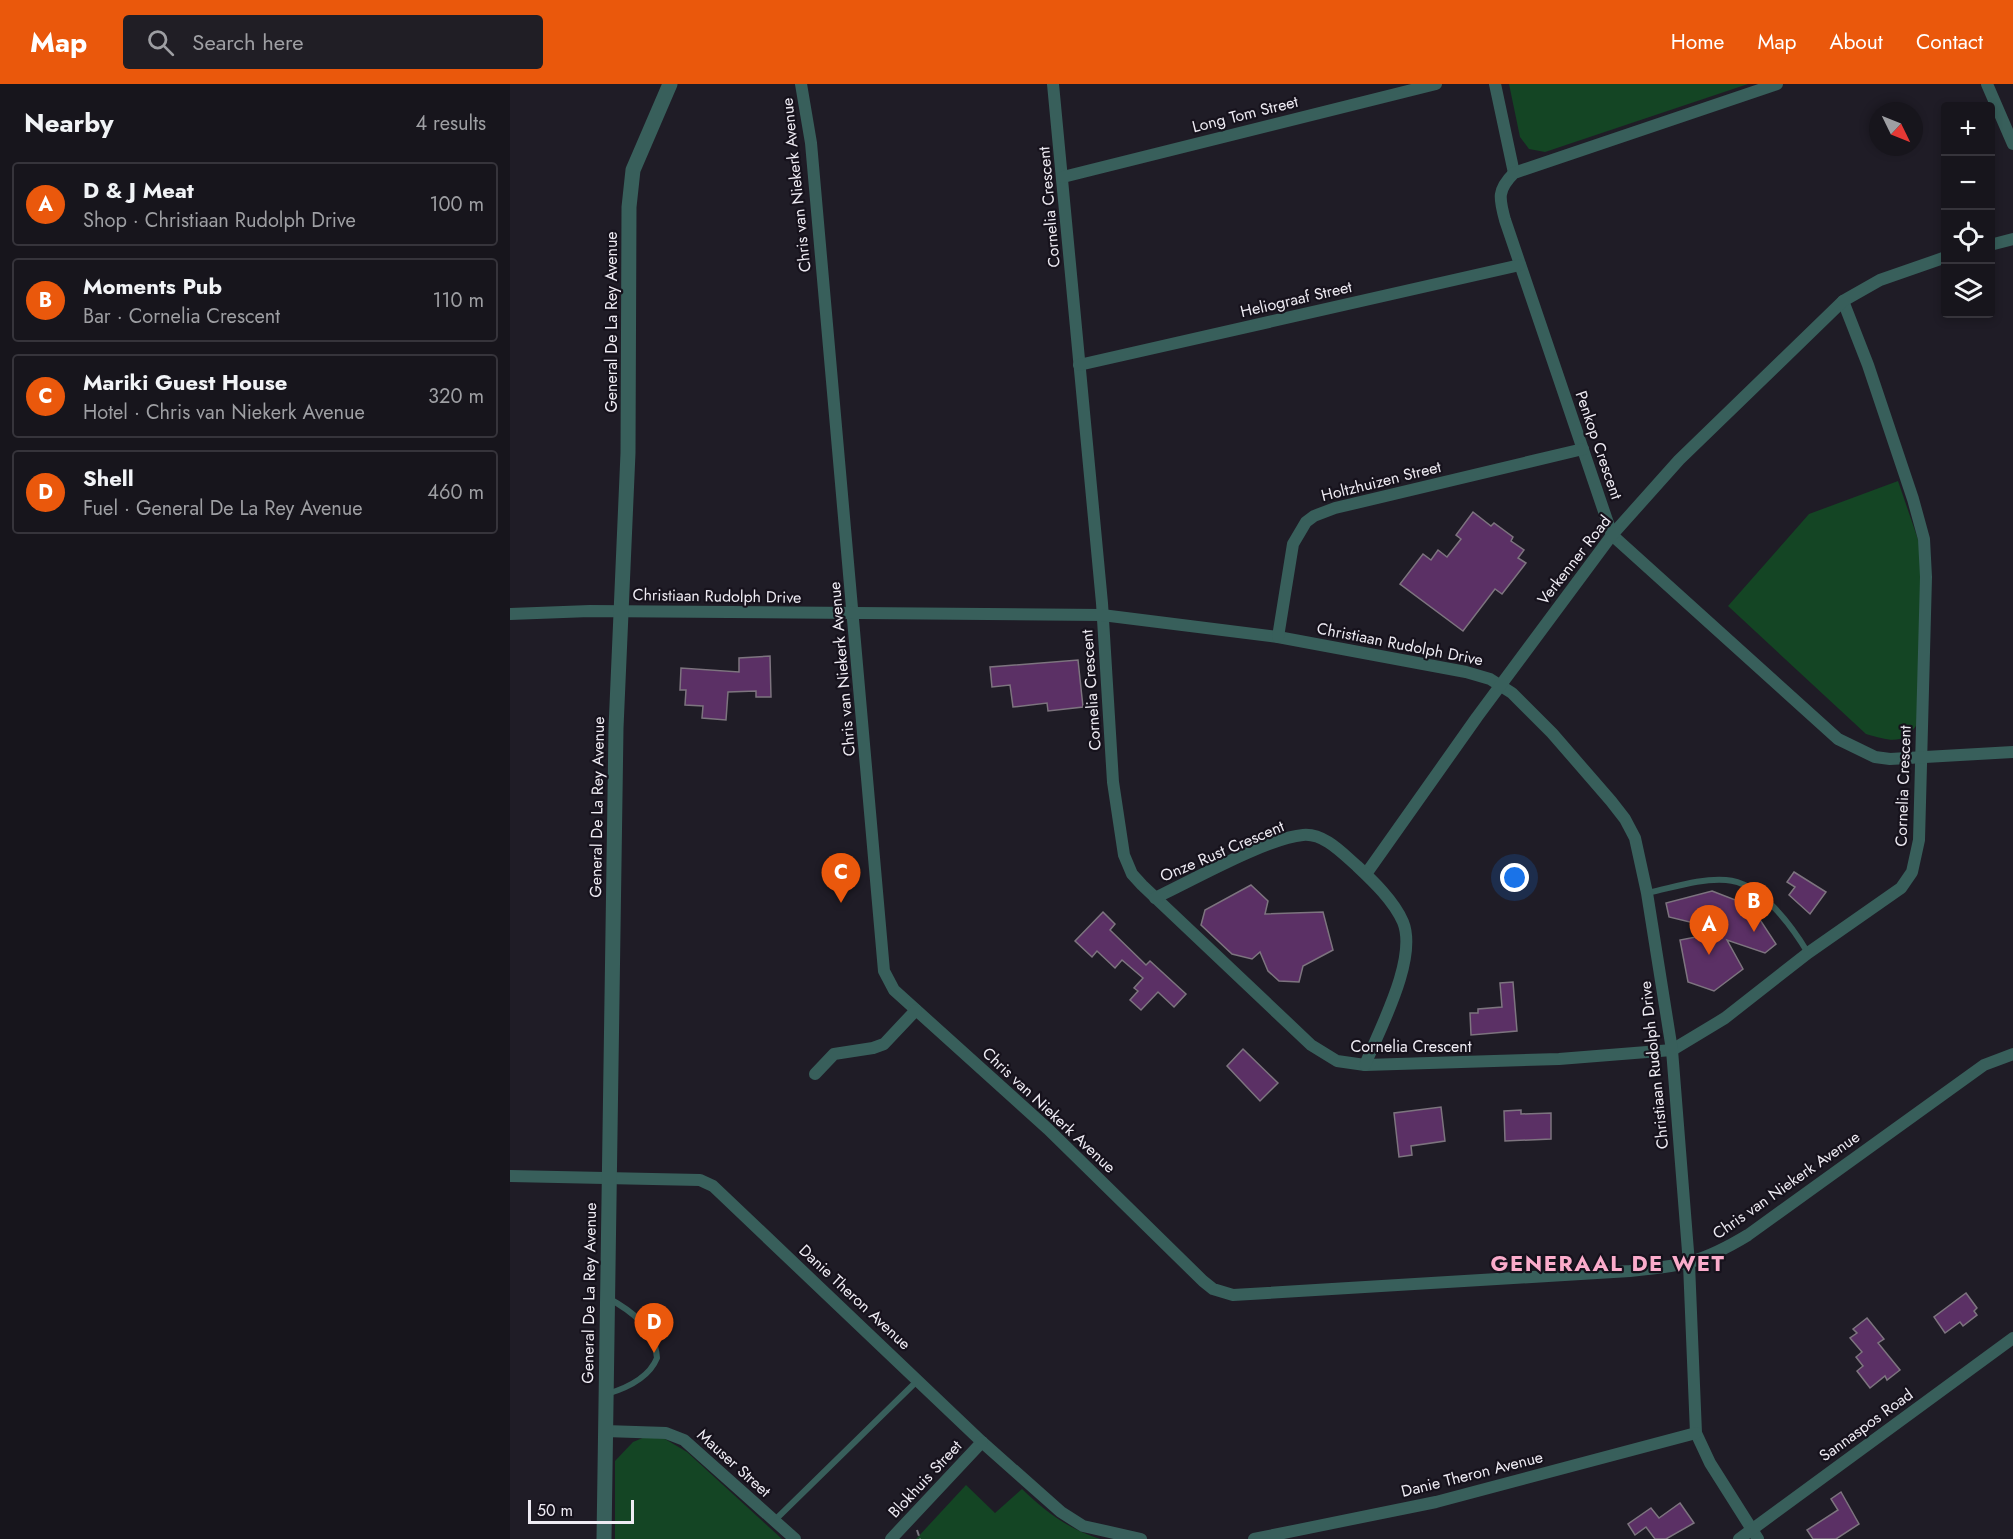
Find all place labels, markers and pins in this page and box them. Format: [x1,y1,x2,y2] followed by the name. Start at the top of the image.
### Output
[822,854,860,903] pin: C
[1734,882,1774,932] pin: B
[1690,906,1728,955] pin: A
[634,1304,674,1353] pin: D

